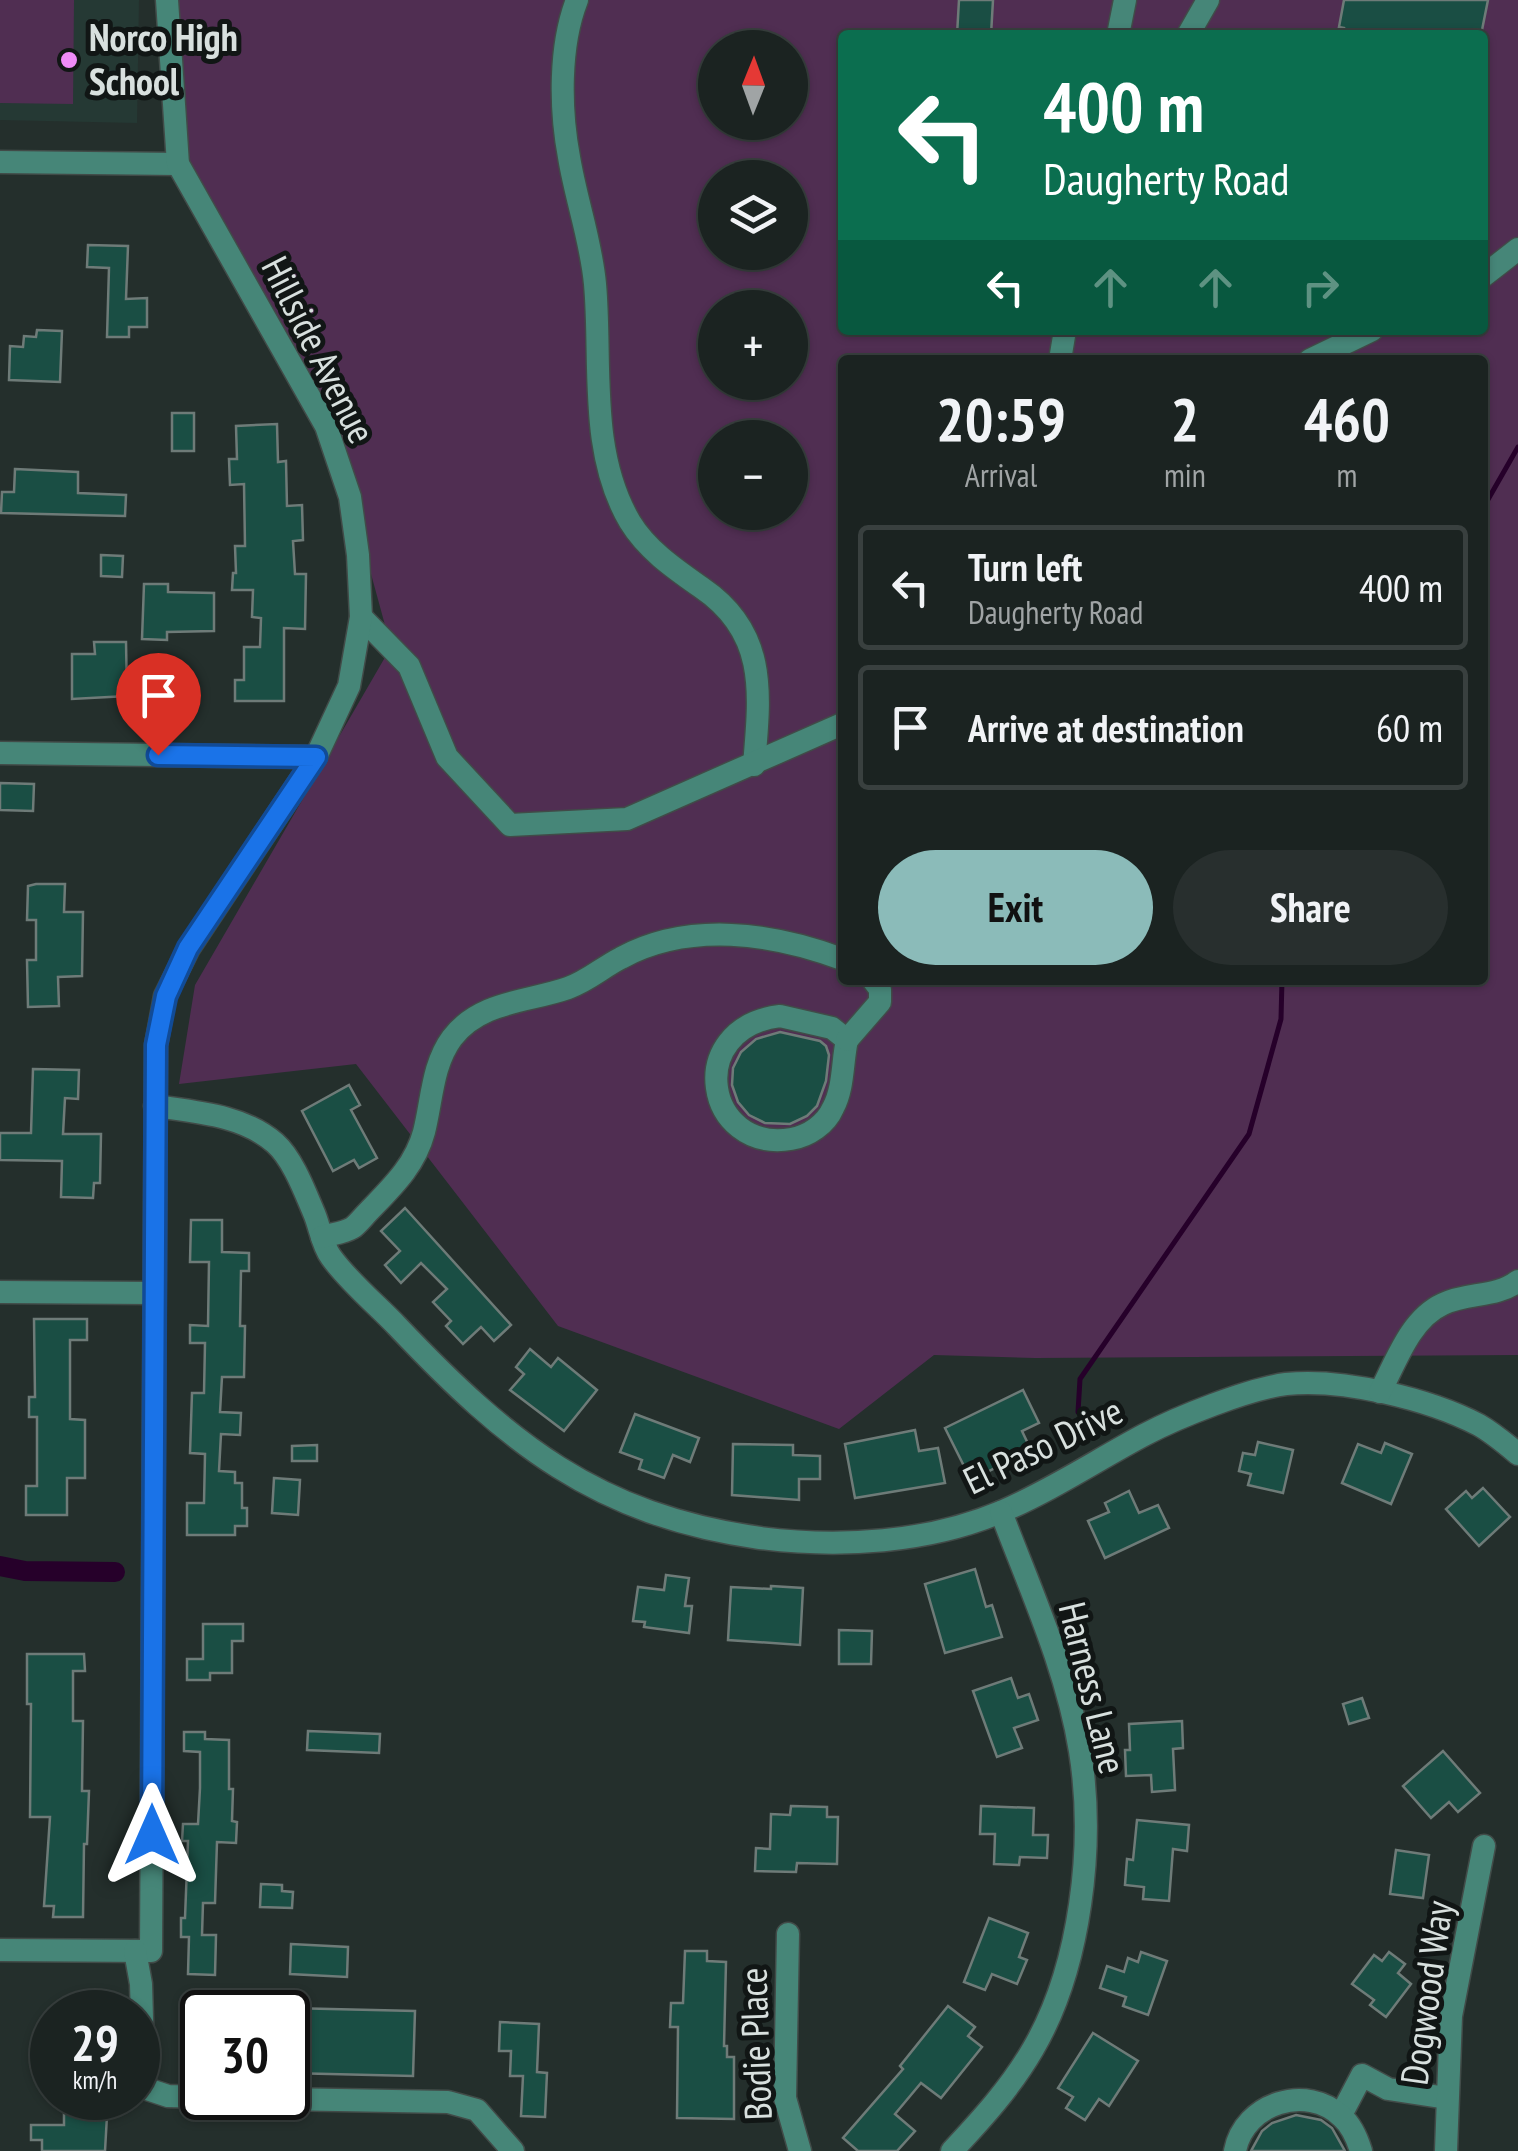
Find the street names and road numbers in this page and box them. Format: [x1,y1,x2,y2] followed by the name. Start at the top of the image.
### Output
[251,248,387,451] street label: Hillside Avenue
[955,1385,1130,1504] street label: El Paso Drive
[1049,1597,1138,1778] street label: Harness Lane
[1388,1897,1463,2088] street label: Dogwood Way
[727,1967,782,2121] street label: Bodie Place

